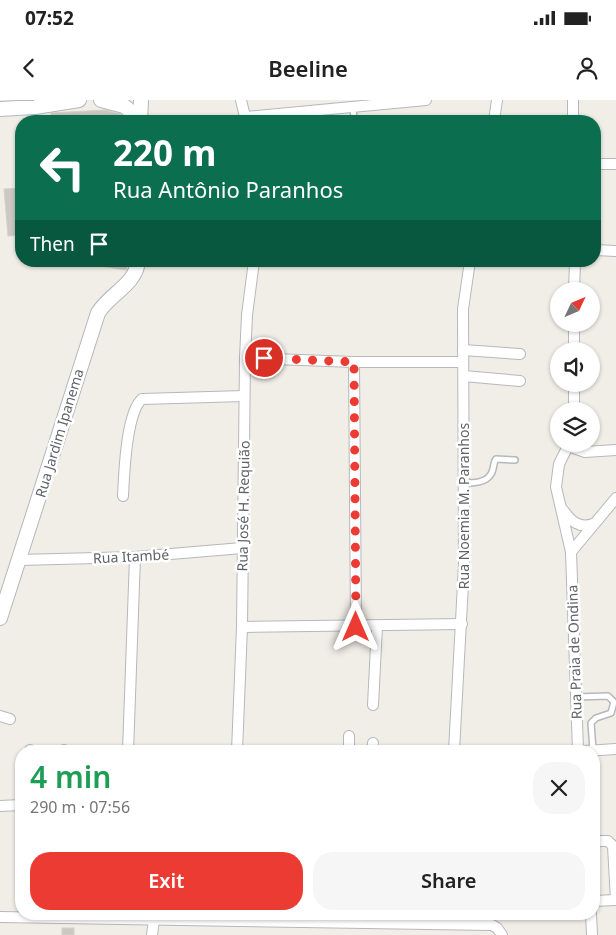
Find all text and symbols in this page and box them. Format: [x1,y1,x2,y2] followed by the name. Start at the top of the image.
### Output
[25,5,74,31] text: 07:52
[268,53,348,83] text: Beeline
[15,54,43,82] icon: back
[573,54,601,82] icon: person
[113,129,216,176] text: 220 m
[30,135,95,200] icon: left
[113,174,343,204] text: Rua Antônio Paranhos
[85,230,113,258] icon: arrive
[30,231,75,257] text: Then
[550,282,600,332] north arrow
[550,282,600,452] map controls
[243,337,285,379] pin
[550,342,600,392] button: sound
[250,344,278,372] icon: arrive
[30,366,88,500] street label: Rua Jardim Ipanema
[550,402,600,452] button: layers
[454,423,473,589] street label: Rua Noemia M. Paranhos
[232,440,254,572] street label: Rua José H. Requião
[93,545,170,567] street label: Rua Itambé
[562,585,586,719] street label: Rua Praia de Ondina
[329,600,381,652] position arrow
[30,756,111,797] text: 4 min
[533,762,585,814] button: close
[30,796,130,818] text: 290 m · 07:56
[30,852,303,910] button: Exit
[313,852,585,910] button: Share

